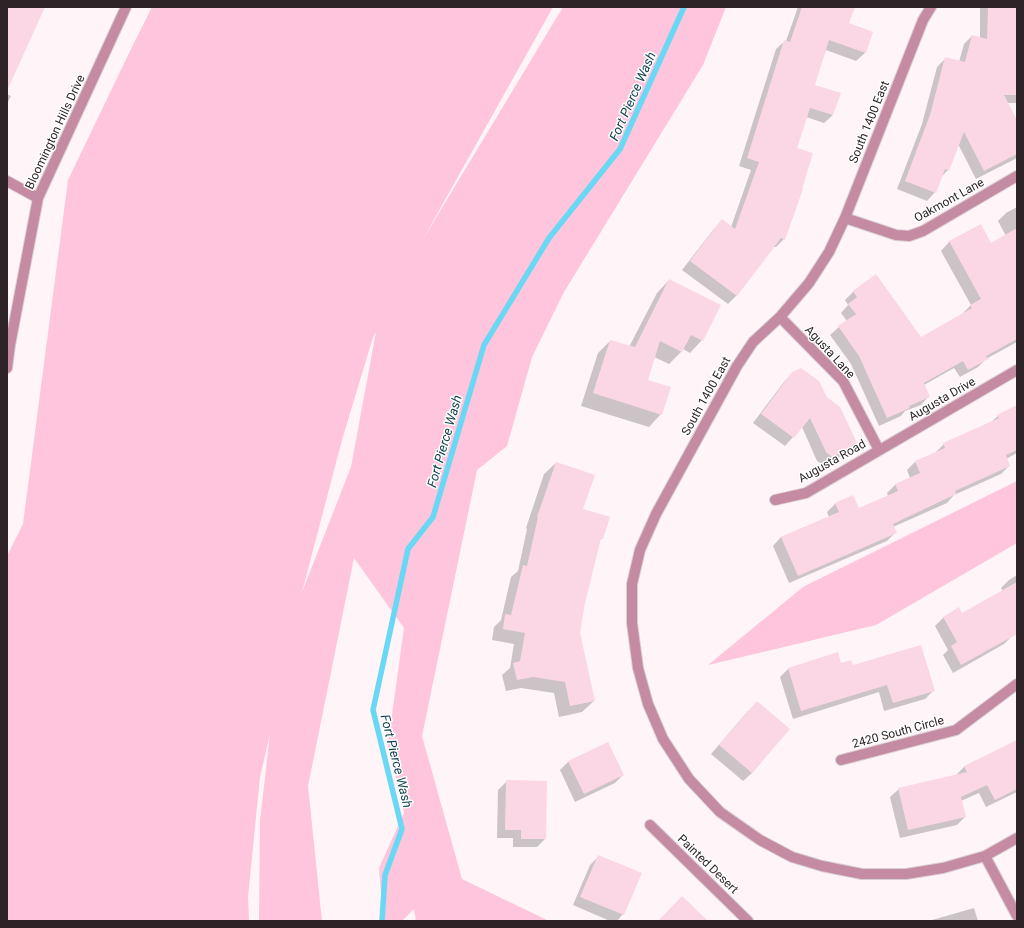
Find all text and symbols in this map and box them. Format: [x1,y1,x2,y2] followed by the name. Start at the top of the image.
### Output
[606,49,659,143] water label: Fort Pierce Wash
[22,73,88,191] street label: Bloomington Hills Drive
[846,79,892,165] street label: South 1400 East
[912,175,986,225] street label: Oakmont Lane
[802,323,858,381] street label: Agusta Lane
[679,354,733,438] street label: South 1400 East
[906,374,978,424] street label: Augusta Drive
[424,393,465,489] water label: Fort Pierce Wash
[796,437,868,485] street label: Augusta Road
[378,713,415,809] water label: Fort Pierce Wash
[851,713,945,751] street label: 2420 South Circle
[675,832,741,896] street label: Painted Desert

